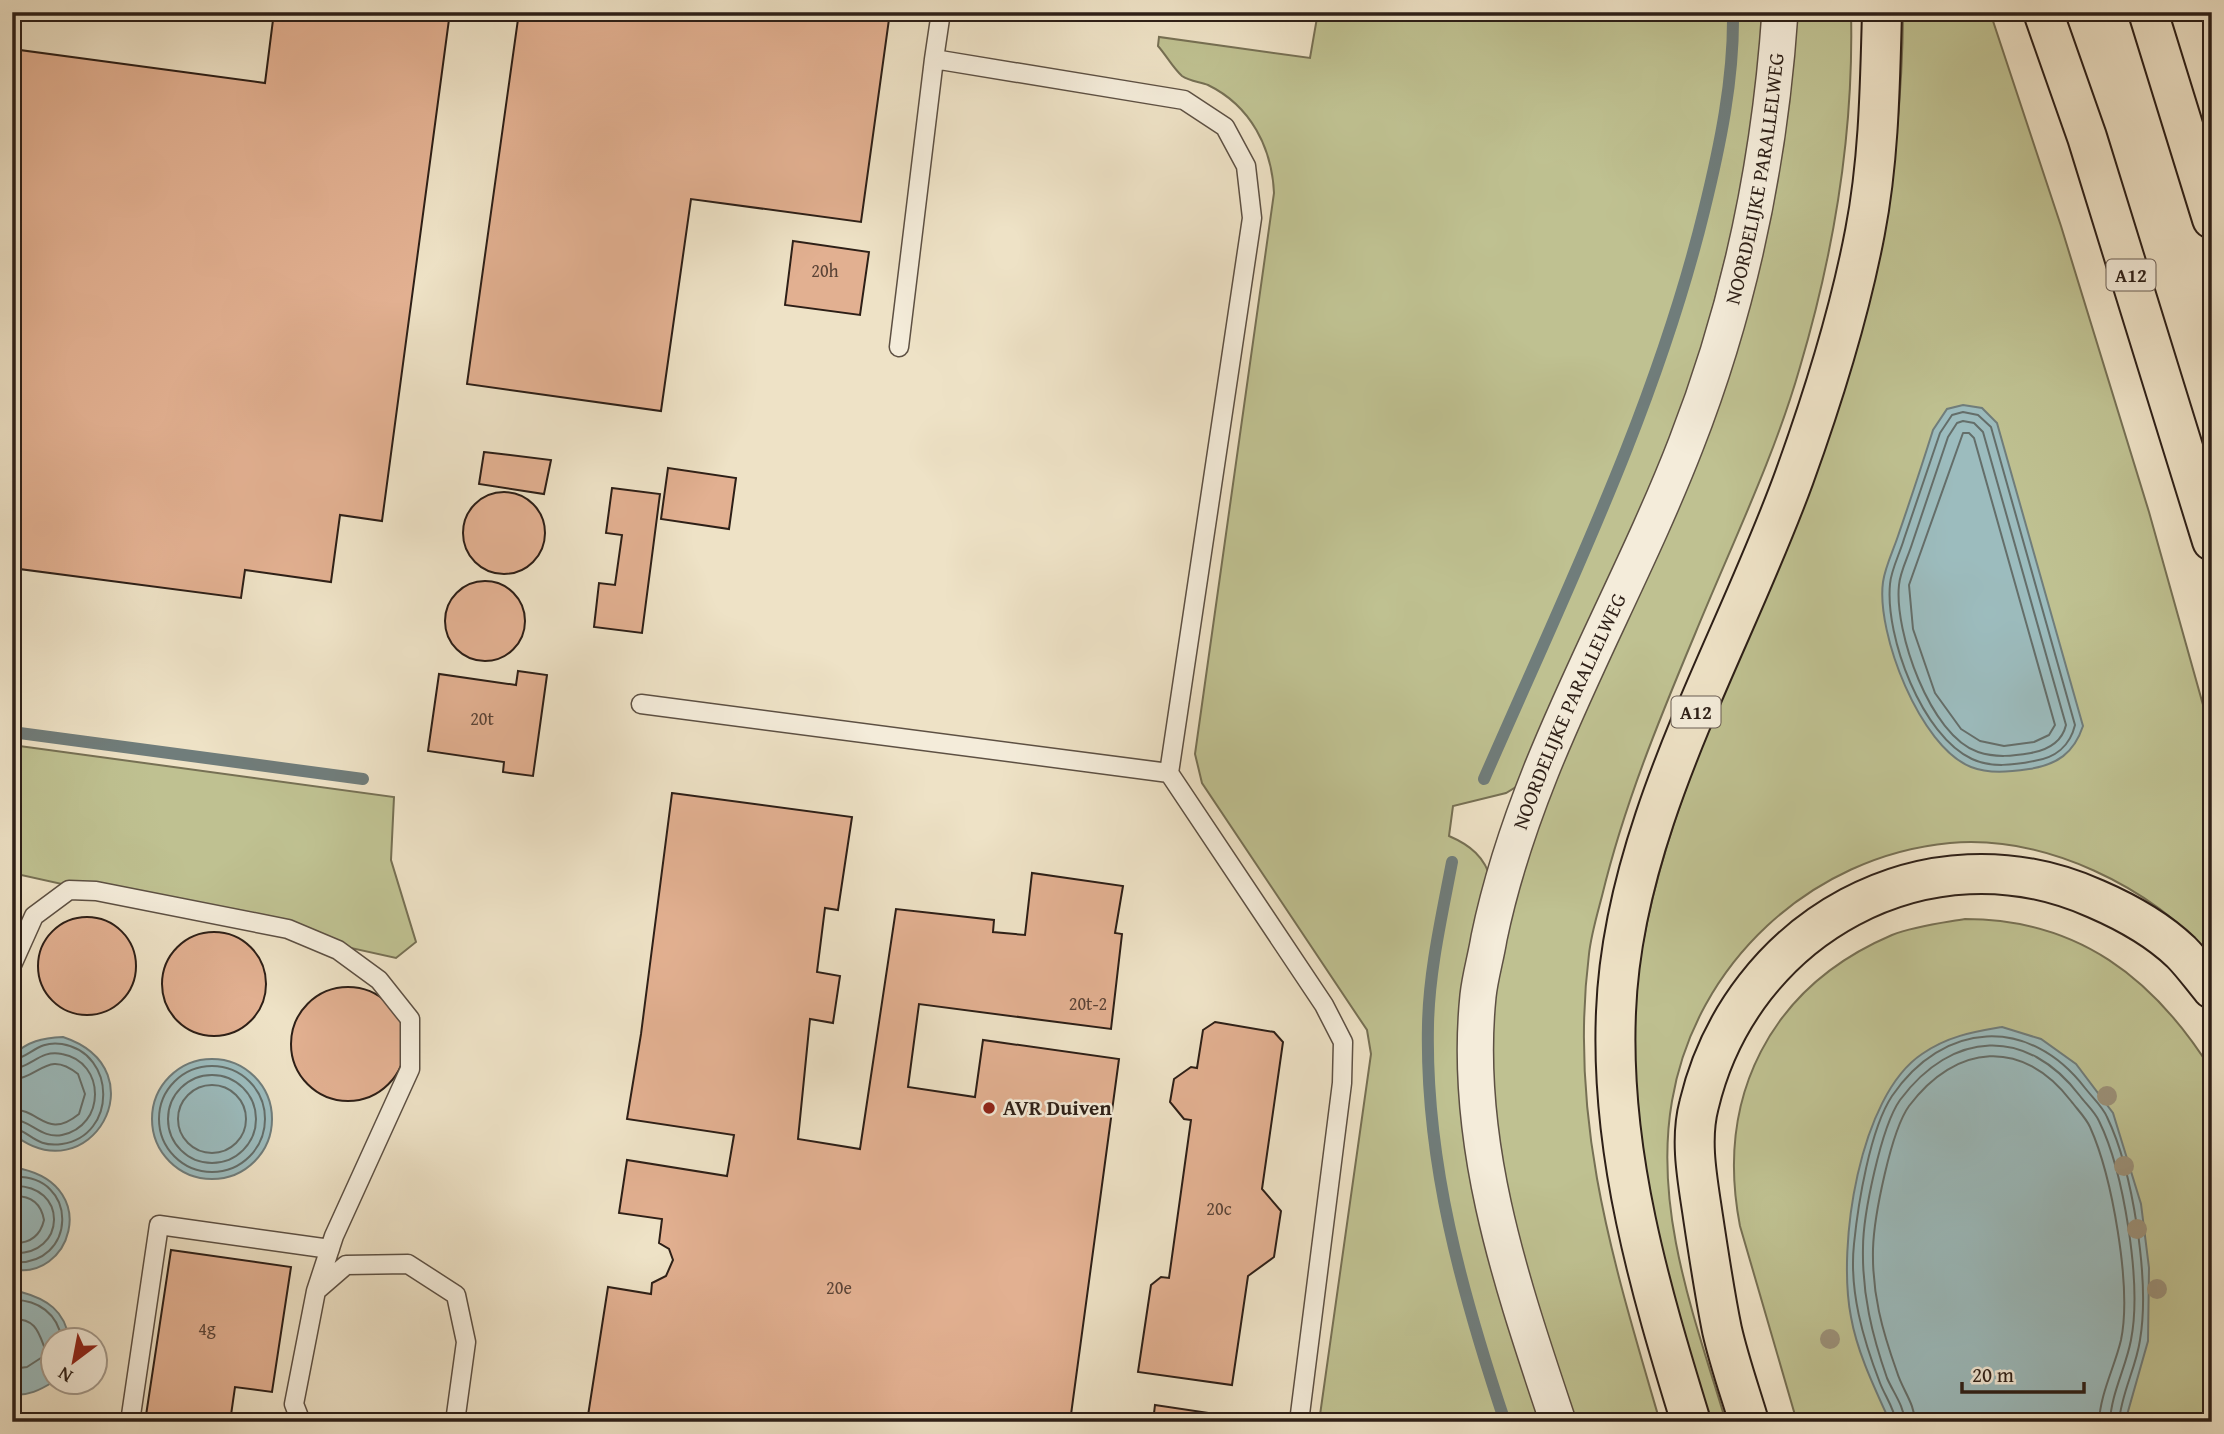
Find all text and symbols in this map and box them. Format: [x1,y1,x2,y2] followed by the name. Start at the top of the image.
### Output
[1717,52,1792,308] street label: NOORDELIJKE PARALLELWEG
[811,257,839,284] house number: 20h
[2106,260,2156,290] road number: A12
[1504,588,1634,834] street label: NOORDELIJKE PARALLELWEG
[1672,696,1720,727] road number: A12
[470,705,494,732] house number: 20t
[1069,990,1107,1017] house number: 20t-2
[1003,1092,1112,1123] place label: AVR Duiven
[981,1100,997,1116] marker: AVR Duiven
[1206,1195,1232,1222] house number: 20c
[826,1274,852,1301] house number: 20e
[198,1315,216,1342] house number: 4g
[38,1326,108,1396] north arrow
[1962,1350,2084,1394] scale bar
[1972,1359,2014,1390] text: 20 m
[52,1360,78,1391] text: N

